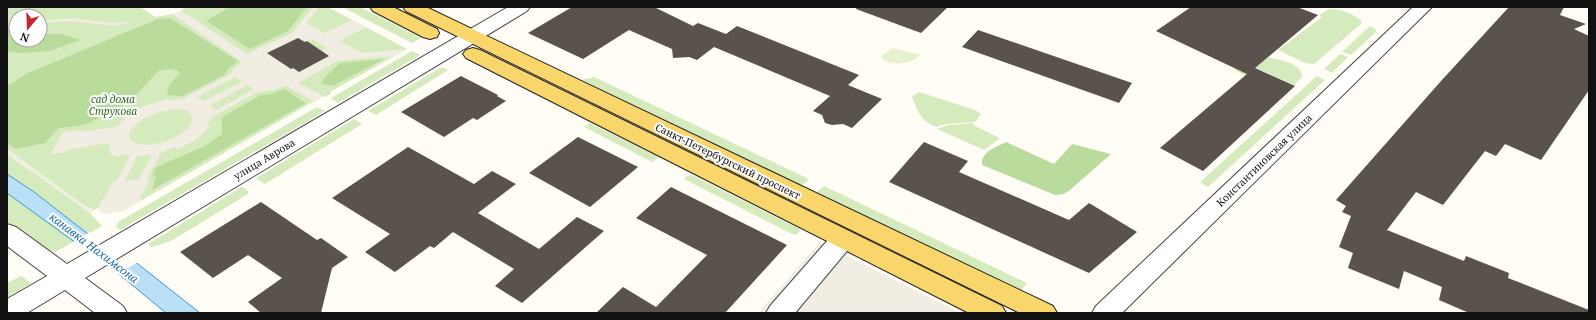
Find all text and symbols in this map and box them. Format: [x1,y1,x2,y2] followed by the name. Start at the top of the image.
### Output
[8,8,48,48] north arrow
[18,29,31,46] text: N
[89,92,137,118] park label: сад дома Струкова
[1213,110,1315,209] street label: Константиновская улица
[653,120,803,203] street label: Санкт-Петербургский проспект
[231,135,298,183] street label: улица Аврова
[47,209,142,286] water label: канавка Нахимсона

